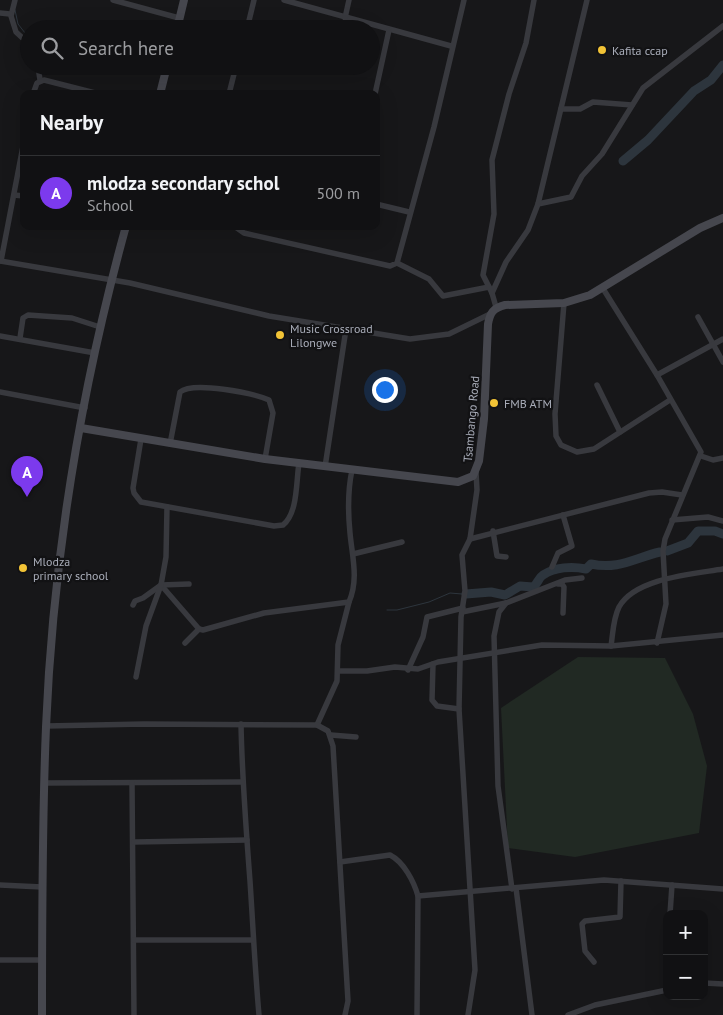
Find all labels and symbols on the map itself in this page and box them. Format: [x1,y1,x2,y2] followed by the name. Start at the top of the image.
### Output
[612,43,668,58] place label: Kafita ccap
[596,44,608,56] marker: Kafita ccap
[290,321,373,350] place label: Music Crossroad Lilongwe
[274,329,286,341] marker: Music Crossroad Lilongwe
[460,375,482,463] street label: Tsambango Road
[372,377,398,403] your location
[504,396,552,411] place label: FMB ATM
[488,397,500,409] marker: FMB ATM
[11,456,43,497] pin: A
[33,554,109,583] place label: Mlodza primary school
[17,562,29,574] marker: Mlodza primary school

